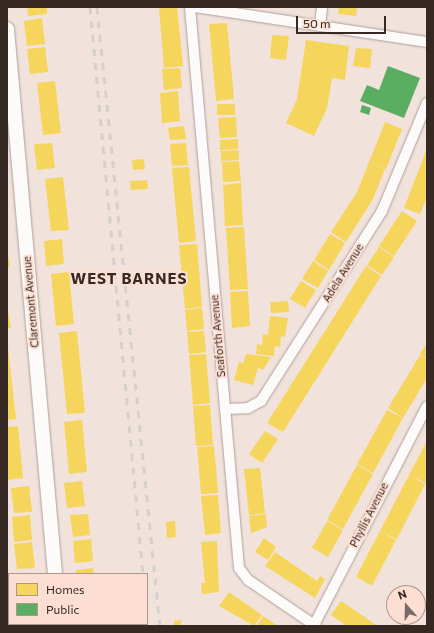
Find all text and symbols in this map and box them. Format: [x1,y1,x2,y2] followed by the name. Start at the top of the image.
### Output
[298,8,388,34] scale bar
[303,16,331,30] text: 50 m
[320,241,366,305] street label: Adela Avenue
[20,256,42,348] street label: Claremont Avenue
[70,270,188,288] district label: WEST BARNES
[208,294,228,378] street label: Seaforth Avenue
[347,480,391,550] street label: Phyllis Avenue
[8,573,148,625] legend
[46,582,84,596] text: Homes
[386,585,426,625] north arrow
[396,587,408,602] text: N
[46,602,79,616] text: Public

